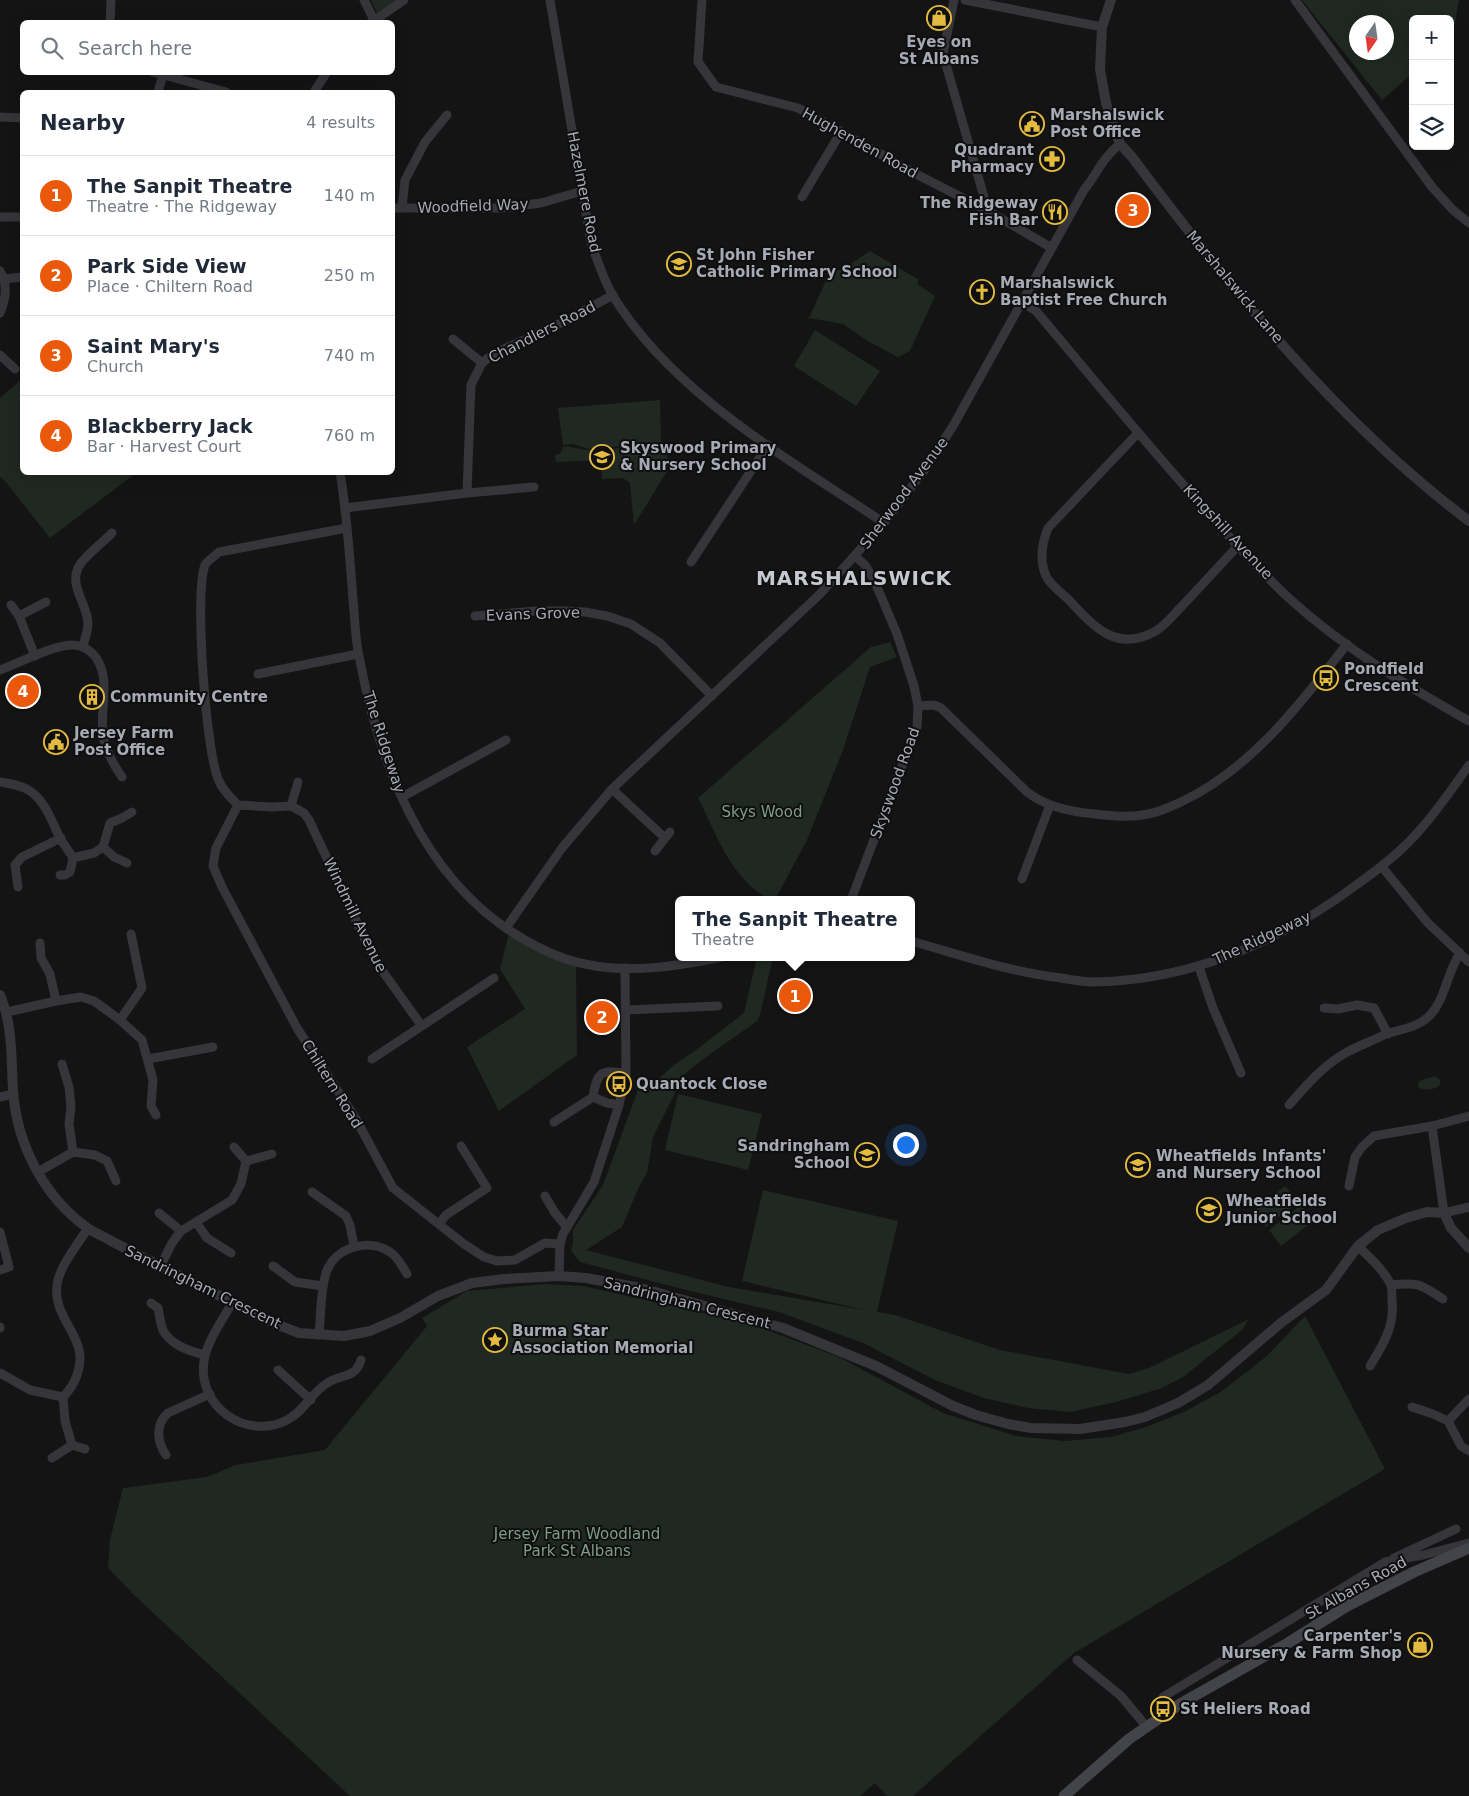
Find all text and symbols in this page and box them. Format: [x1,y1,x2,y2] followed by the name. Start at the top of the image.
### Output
[926,5,952,31] shop icon: Eyes on St Albans
[1349,15,1394,60] north arrow
[1409,15,1454,150] map controls
[1409,15,1454,60] button: +
[20,20,395,75] search box
[899,33,979,68] place label: Eyes on St Albans
[38,34,66,62] icon: search
[78,37,192,59] text: Search here
[1409,60,1454,105] button: −
[799,104,921,182] street label: Hughenden Road
[1409,105,1454,150] button: layers
[1050,106,1165,141] place label: Marshalswick Post Office
[40,111,125,135] text: Nearby
[1019,111,1045,137] public building icon: Marshalswick Post Office
[306,113,375,132] text: 4 results
[563,130,605,254] street label: Hazelmere Road
[950,141,1034,176] place label: Quadrant Pharmacy
[1039,146,1065,172] pharmacy icon: Quadrant Pharmacy
[87,175,292,197] text: The Sanpit Theatre
[50,186,62,205] text: 1
[324,186,375,205] text: 140 m
[1117,191,1149,229] pin: 3
[920,194,1039,229] place label: The Ridgeway Fish Bar
[417,195,529,217] street label: Woodfield Way
[87,197,277,216] text: Theatre · The Ridgeway
[1042,199,1068,225] restaurant icon: The Ridgeway Fish Bar
[1183,227,1287,347] street label: Marshalswick Lane
[696,246,898,281] place label: St John Fisher Catholic Primary School
[666,251,692,277] school or university icon: St John Fisher Catholic Primary School
[87,255,246,277] text: Park Side View
[50,266,62,285] text: 2
[324,266,375,285] text: 250 m
[1000,274,1168,309] place label: Marshalswick Baptist Free Church
[87,277,253,296] text: Place · Chiltern Road
[969,279,995,305] church icon: Marshalswick Baptist Free Church
[485,297,599,367] street label: Chandlers Road
[87,335,220,357] text: Saint Mary's
[50,346,62,365] text: 3
[324,346,375,365] text: 740 m
[87,357,144,376] text: Church
[87,415,253,437] text: Blackberry Jack
[50,426,62,445] text: 4
[324,426,375,445] text: 760 m
[856,434,952,552] street label: Sherwood Avenue
[87,437,241,456] text: Bar · Harvest Court
[620,439,777,474] place label: Skyswood Primary & Nursery School
[589,444,615,470] school or university icon: Skyswood Primary & Nursery School
[1179,481,1277,583] street label: Kingshill Avenue
[756,566,953,590] district label: MARSHALSWICK
[486,603,580,625] street label: Evans Grove
[1344,660,1424,695] place label: Pondfield Crescent
[1313,665,1339,691] bus stop icon: Pondfield Crescent
[7,672,39,710] pin: 4
[79,684,105,710] building icon: Community Centre
[110,688,268,706] place label: Community Centre
[359,688,409,795] street label: The Ridgeway
[73,724,174,759] place label: Jersey Farm Post Office
[867,725,923,841] street label: Skyswood Road
[43,729,69,755] public building icon: Jersey Farm Post Office
[722,803,802,821] park label: Skys Wood
[319,855,391,975] street label: Windmill Avenue
[675,896,915,961] popup
[1209,907,1314,969] street label: The Ridgeway
[692,908,898,930] text: The Sanpit Theatre
[692,930,754,949] text: Theatre
[779,977,811,1015] pin: 1
[586,998,618,1036] pin: 2
[298,1036,366,1132] street label: Chiltern Road
[606,1071,632,1097] bus stop icon: Quantock Close
[636,1075,767,1093] place label: Quantock Close
[893,1132,919,1158] your location
[737,1137,850,1172] place label: Sandringham School
[854,1142,880,1168] school or university icon: Sandringham School
[1156,1147,1326,1182] place label: Wheatfields Infants' and Nursery School
[1125,1152,1151,1178] school or university icon: Wheatfields Infants' and Nursery School
[1225,1192,1337,1227] place label: Wheatfields Junior School
[1196,1197,1222,1223] school or university icon: Wheatfields Junior School
[122,1241,284,1333] street label: Sandringham Crescent
[602,1274,772,1332] street label: Sandringham Crescent
[512,1322,693,1357] place label: Burma Star Association Memorial
[482,1327,508,1353] place icon: Burma Star Association Memorial
[493,1525,660,1560] park label: Jersey Farm Woodland Park St Albans
[1302,1553,1410,1623] street label: St Albans Road
[1221,1627,1402,1662] place label: Carpenter's Nursery & Farm Shop
[1407,1632,1433,1658] shop icon: Carpenter's Nursery & Farm Shop
[1150,1696,1176,1722] bus stop icon: St Heliers Road
[1180,1700,1311,1718] place label: St Heliers Road

